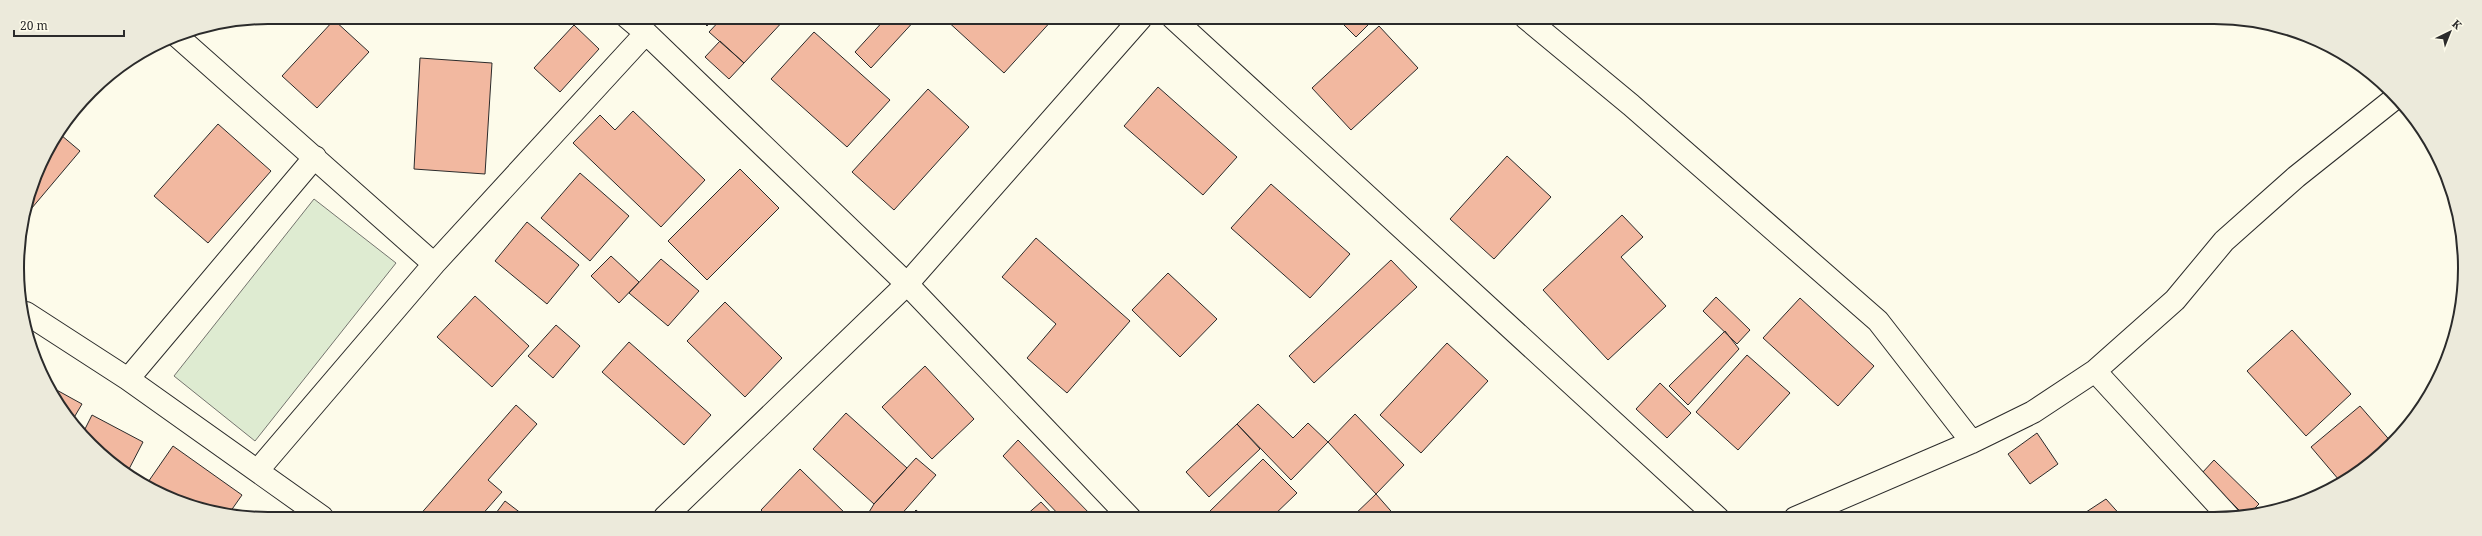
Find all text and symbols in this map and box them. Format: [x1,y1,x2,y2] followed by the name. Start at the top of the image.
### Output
[14,12,124,38] scale bar
[2430,12,2470,52] north arrow
[2449,16,2466,33] text: K
[20,17,48,34] text: 20 m

